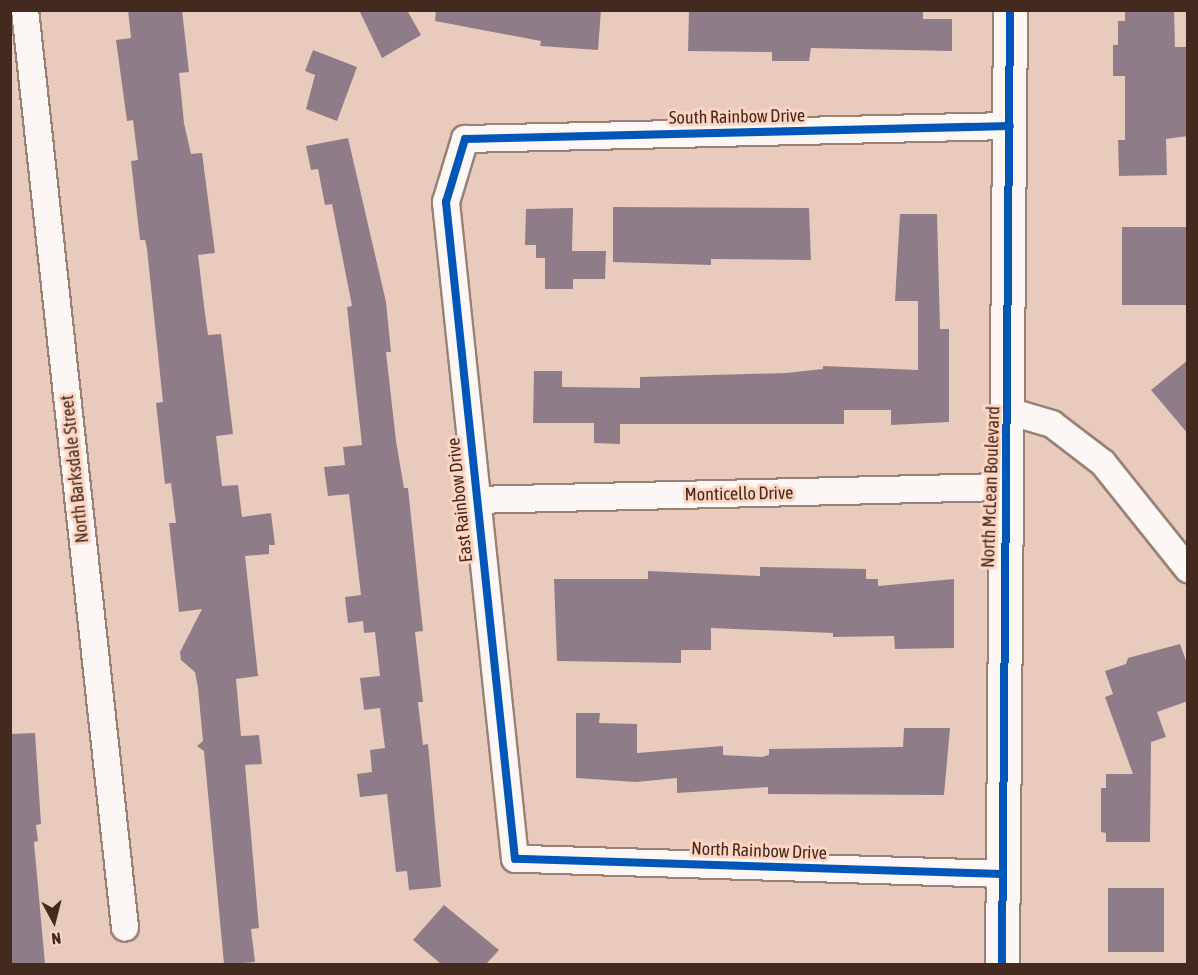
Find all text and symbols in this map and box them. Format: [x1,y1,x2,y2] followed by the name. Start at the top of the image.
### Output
[669,105,805,129] street label: South Rainbow Drive
[56,394,94,544] street label: North Barksdale Street
[977,406,1005,568] street label: North McLean Boulevard
[443,437,477,563] street label: East Rainbow Drive
[685,482,793,506] street label: Monticello Drive
[691,838,827,864] street label: North Rainbow Drive
[24,891,84,951] north arrow
[50,929,62,948] text: N

